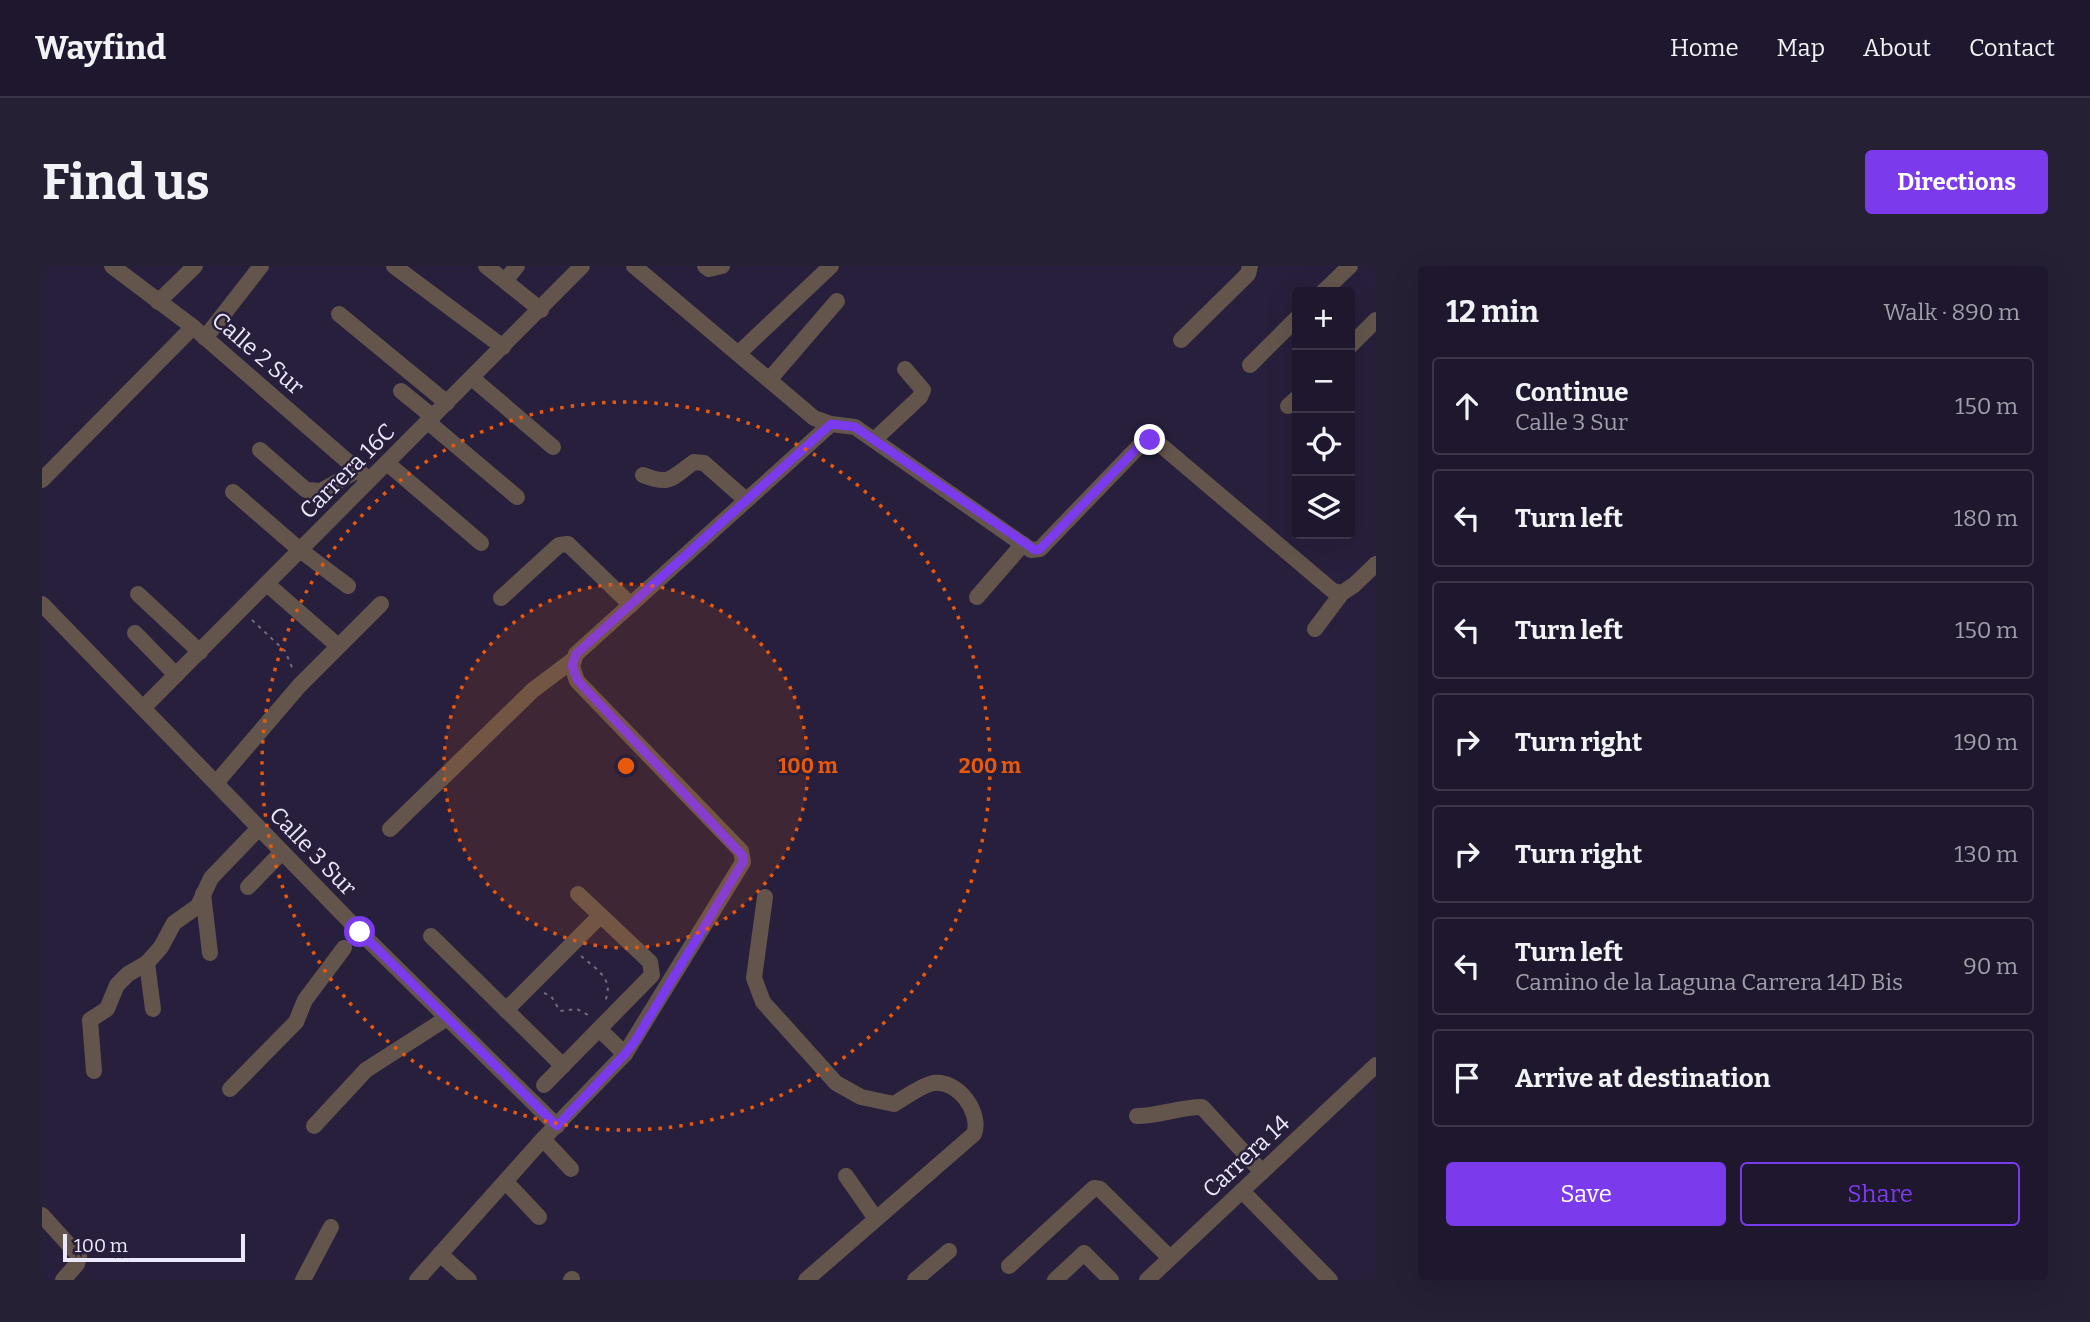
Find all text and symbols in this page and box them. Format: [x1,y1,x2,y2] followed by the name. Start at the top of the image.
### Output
[35,28,166,68] text: Wayfind
[1670,34,1739,62] text: Home
[1777,34,1825,62] text: Map
[1863,34,1931,62] text: About
[1969,34,2055,62] text: Contact
[1865,150,2048,214] button: Directions
[42,153,210,212] text: Find us
[1292,287,1355,539] map controls
[1292,287,1355,350] button: +
[1446,294,1539,330] text: 12 min
[1884,298,2020,326] text: Walk · 890 m
[206,306,310,400] street label: Calle 2 Sur
[1292,350,1355,413] button: −
[1515,377,1629,408] text: Continue
[1448,387,1486,425] icon: ahead
[1955,392,2018,420] text: 150 m
[1515,408,1628,436] text: Calle 3 Sur
[1292,413,1355,476] button: locate
[293,417,401,525] street label: Carrera 16C
[1134,424,1165,455] route end
[1292,476,1355,539] button: layers
[1448,499,1486,537] icon: left
[1515,503,1623,534] text: Turn left
[1954,504,2018,532] text: 180 m
[1448,611,1486,649] icon: left
[1515,615,1623,646] text: Turn left
[1955,616,2018,644] text: 150 m
[1448,723,1486,761] icon: right
[1515,727,1642,758] text: Turn right
[1954,728,2018,756] text: 190 m
[778,753,838,779] text: 100 m
[959,753,1021,779] text: 200 m
[614,754,638,778] centre of rings
[264,801,362,901] street label: Calle 3 Sur
[1448,835,1486,873] icon: right
[1515,839,1642,870] text: Turn right
[1954,840,2018,868] text: 130 m
[344,916,375,947] route start
[1515,937,1623,968] text: Turn left
[1448,947,1486,985] icon: left
[1963,952,2018,980] text: 90 m
[1515,968,1903,996] text: Camino de la Laguna Carrera 14D Bis
[1448,1059,1486,1097] icon: arrive
[1515,1063,1770,1094] text: Arrive at destination
[1197,1108,1296,1203] street label: Carrera 14
[1446,1162,1726,1226] button: Save
[1740,1162,2020,1226] button: Share
[63,1231,245,1263] scale bar
[74,1234,128,1257] text: 100 m

